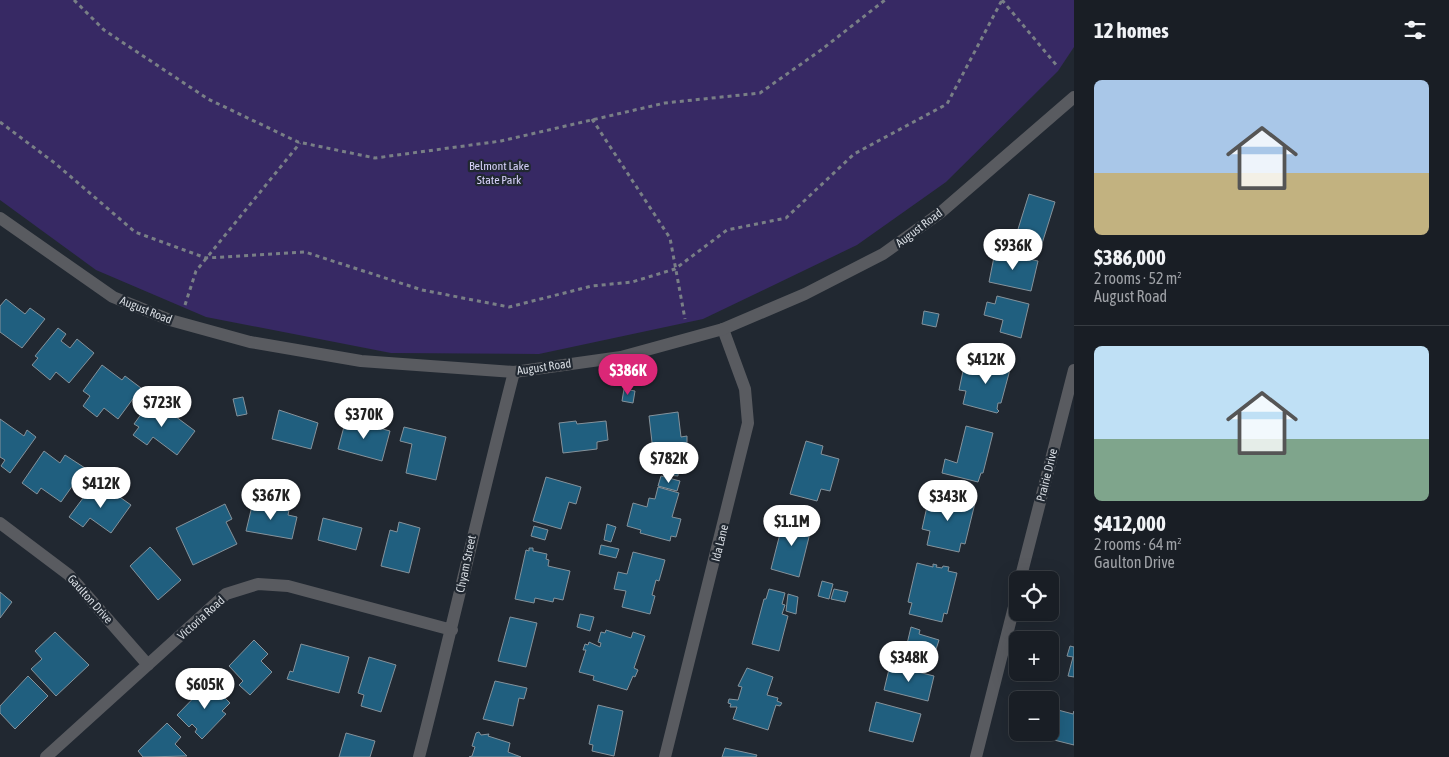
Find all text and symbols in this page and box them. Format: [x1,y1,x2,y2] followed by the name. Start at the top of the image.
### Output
[1401,16,1429,44] icon: filters
[1094,18,1169,42] text: 12 homes
[1217,113,1307,203] icon: home
[469,159,529,187] park label: Belmont Lake State Park
[893,206,945,250] street label: August Road
[978,228,1048,271] pin: $936K
[994,236,1032,254] text: $936K
[1094,245,1166,269] text: $386,000
[1094,269,1182,287] text: 2 rooms · 52 m²
[1094,287,1167,305] text: August Road
[118,293,174,327] street label: August Road
[951,342,1021,385] pin: $412K
[967,350,1005,368] text: $412K
[593,354,663,396] pin: $386K
[516,356,572,378] street label: August Road
[609,361,647,379] text: $386K
[1217,378,1307,468] icon: home
[127,386,197,428] pin: $723K
[143,393,181,411] text: $723K
[329,398,399,440] pin: $370K
[345,405,383,423] text: $370K
[634,442,704,484] pin: $782K
[1034,447,1060,503] street label: Prairie Drive
[650,449,688,467] text: $782K
[66,466,136,509] pin: $412K
[82,474,120,492] text: $412K
[236,478,306,521] pin: $367K
[913,480,983,522] pin: $343K
[252,486,290,504] text: $367K
[929,487,967,505] text: $343K
[757,504,827,547] pin: $1.1M
[1094,511,1166,535] text: $412,000
[774,512,810,530] text: $1.1M
[709,523,731,563] street label: Ida Lane
[453,534,479,594] street label: Chyam Street
[1094,535,1182,553] text: 2 rooms · 64 m²
[1094,553,1175,571] text: Gaulton Drive
[1009,571,1059,741] map controls
[1009,571,1059,621] button: locate
[65,572,115,626] street label: Gaulton Drive
[175,593,227,643] street label: Victoria Road
[1009,631,1059,681] button: +
[874,640,944,683] pin: $348K
[890,648,928,666] text: $348K
[170,668,240,710] pin: $605K
[186,675,224,693] text: $605K
[1009,691,1059,741] button: −

